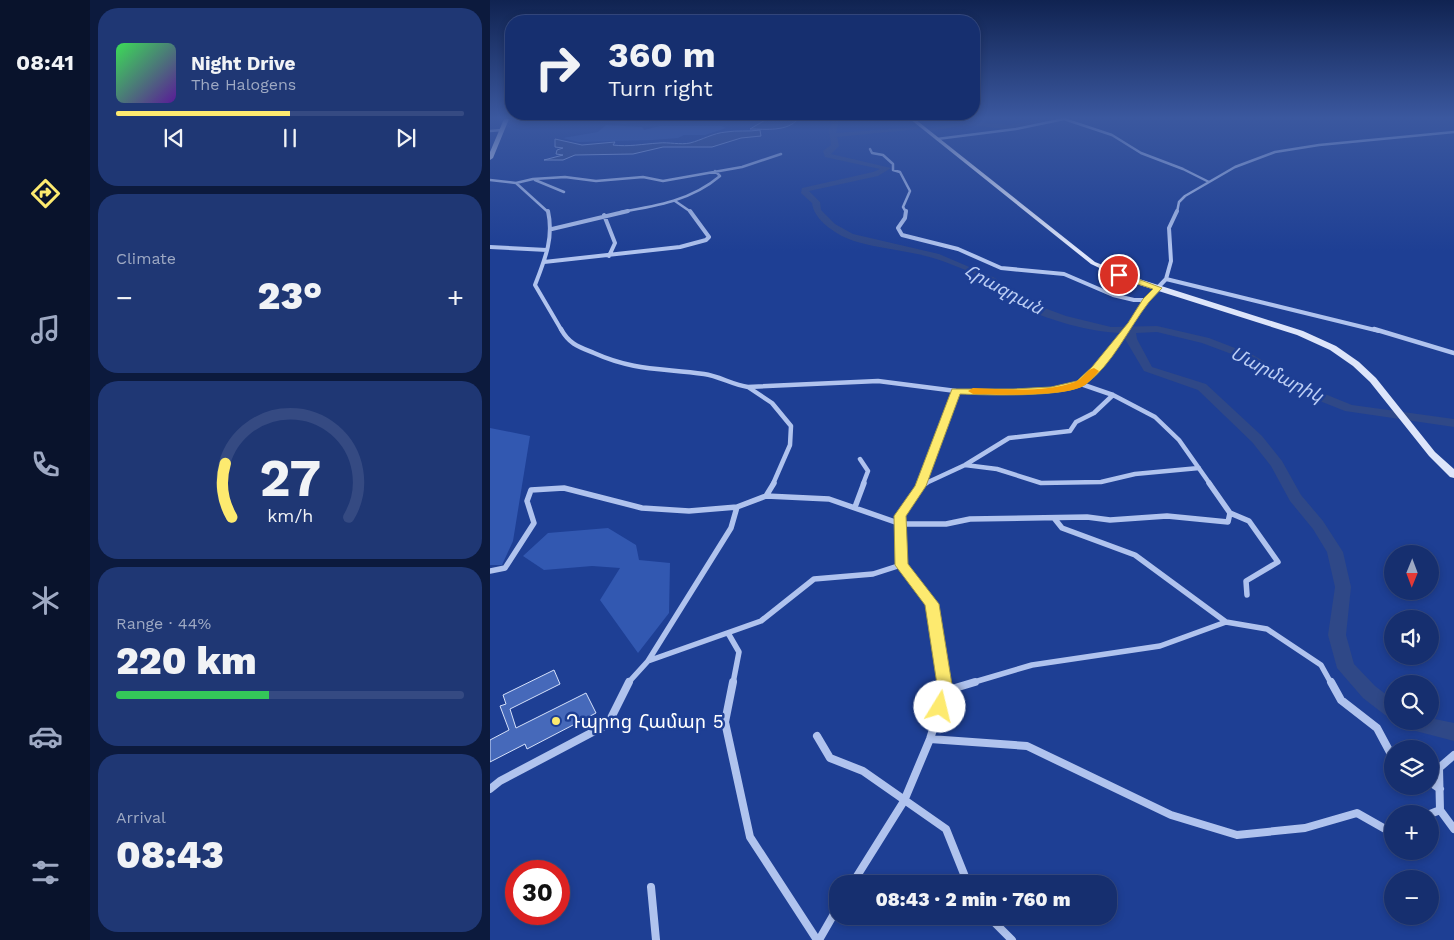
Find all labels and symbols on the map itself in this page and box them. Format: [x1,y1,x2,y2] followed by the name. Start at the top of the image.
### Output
[1098,254,1140,296] pin
[961,260,1048,320] water label: Հրազդան
[1227,342,1328,408] water label: Մարմարիկ
[1384,545,1439,600] north arrow
[913,680,965,732] position arrow
[566,710,724,733] place label: Դպրոց Համար 5
[550,715,562,727] marker: Դպրոց Համար 5
[505,860,570,925] speed limit sign: 30

